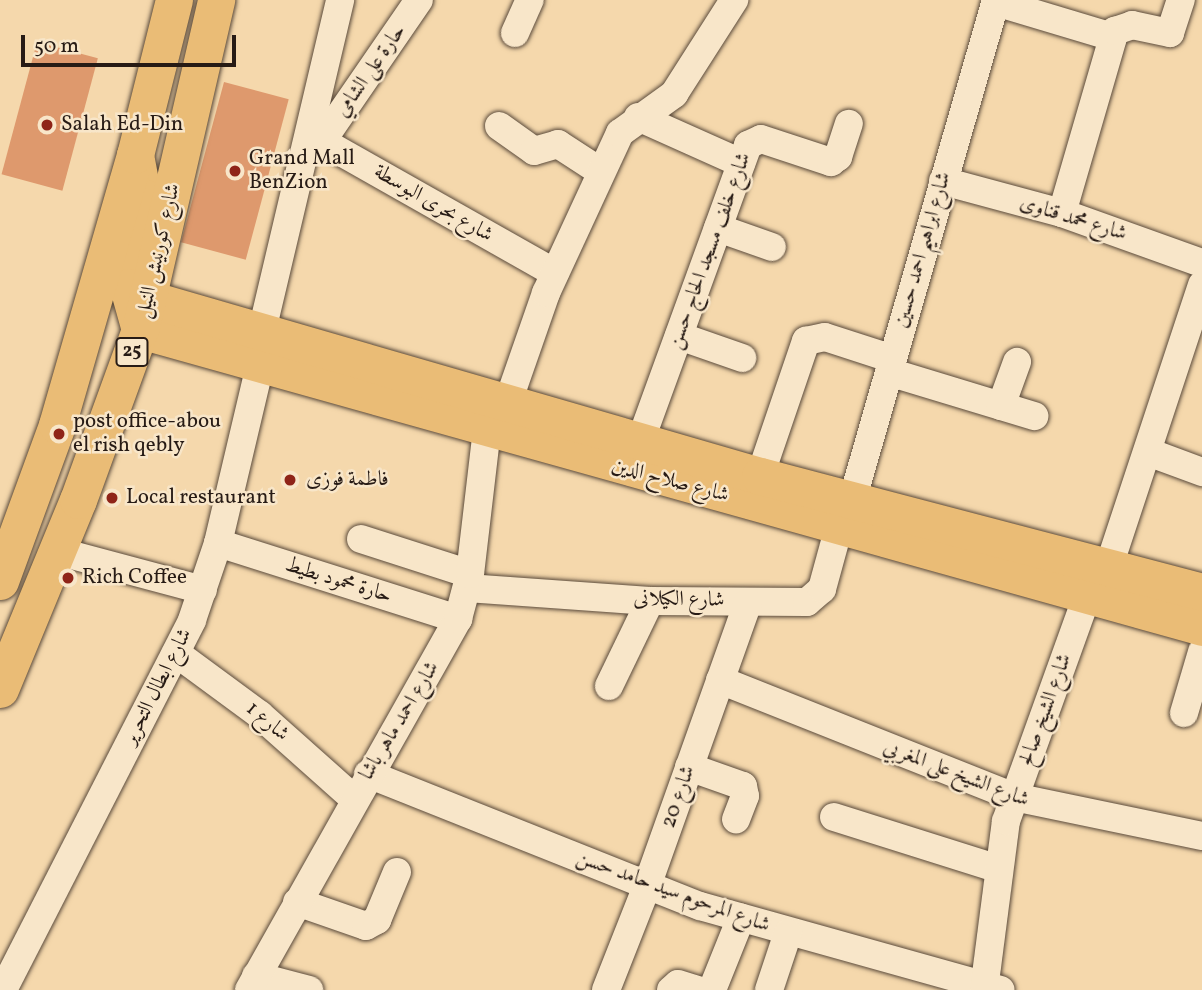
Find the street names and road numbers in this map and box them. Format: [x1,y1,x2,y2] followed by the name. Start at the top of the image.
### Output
[330,20,412,122] street label: حارة على الشامي
[663,149,757,353] street label: شارع خلف مسجد الحاج حسن
[369,160,497,248] street label: شارع بحرى البوسطة
[889,169,957,331] street label: شارع ابراهيم احمد حسين
[131,181,187,321] street label: شارع كورنيش النيل
[1016,191,1130,247] street label: شارع محمد قناوى
[114,336,150,368] road number: 25
[609,453,731,509] street label: شارع صلاح الدين
[281,553,395,609] street label: حارة محمود بطيط
[633,587,725,613] street label: شارع الكيلانى
[118,624,198,750] street label: شارع ابطال التحرير
[1014,650,1078,770] street label: شارع الشيخ صالح
[355,657,445,785] street label: شارع احمد ماهر باشا
[240,697,294,747] street label: شارع 1
[880,735,1032,813] street label: شارع الشيخ على المغربي
[657,762,701,832] street label: شارع 20
[573,845,773,939] street label: شارع المرحوم سيد حامد حسن

